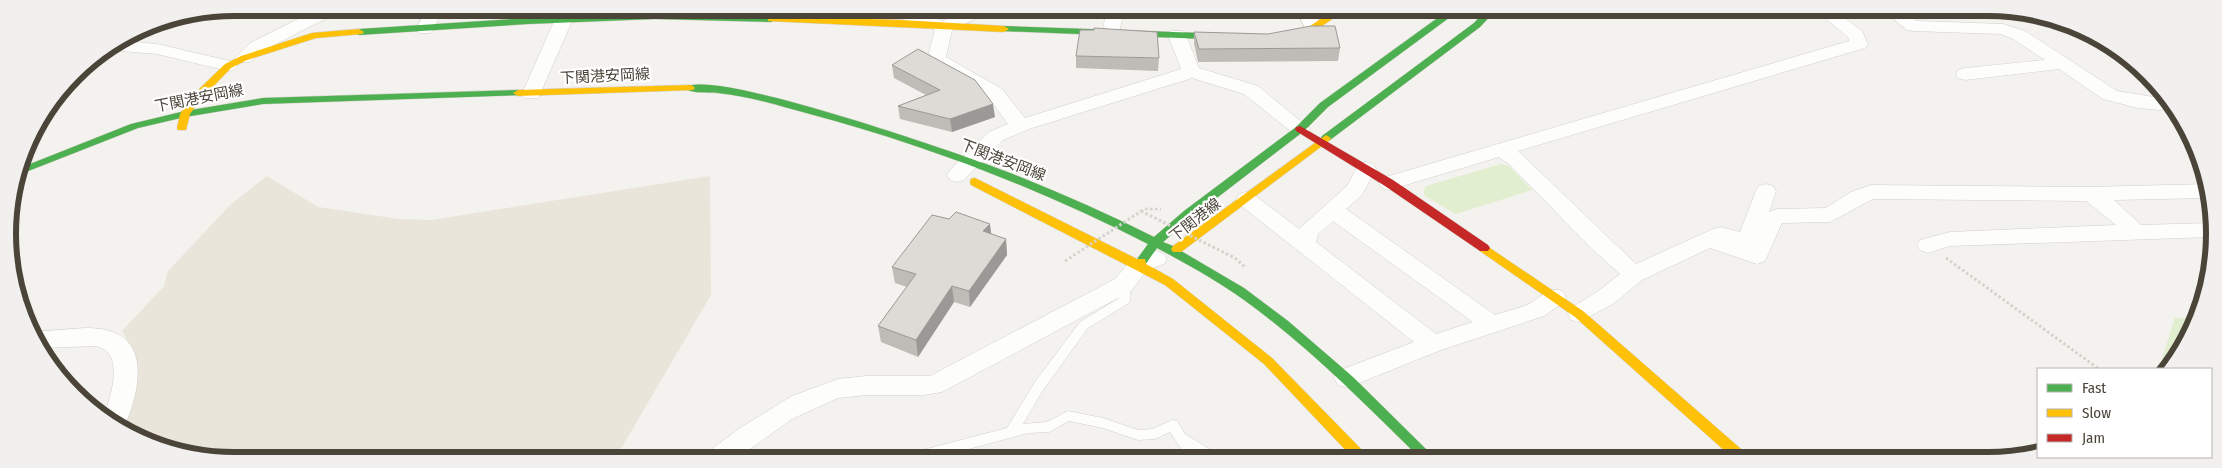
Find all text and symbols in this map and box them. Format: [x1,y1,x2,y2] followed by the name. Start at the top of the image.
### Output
[560,65,650,87] street label: 下関港安岡線
[153,81,245,115] street label: 下関港安岡線
[958,135,1048,185] street label: 下関港安岡線
[1166,194,1224,246] street label: 下関港線
[2037,368,2212,458] legend
[2082,379,2106,397] text: Fast
[2082,404,2111,422] text: Slow
[2082,429,2105,447] text: Jam

